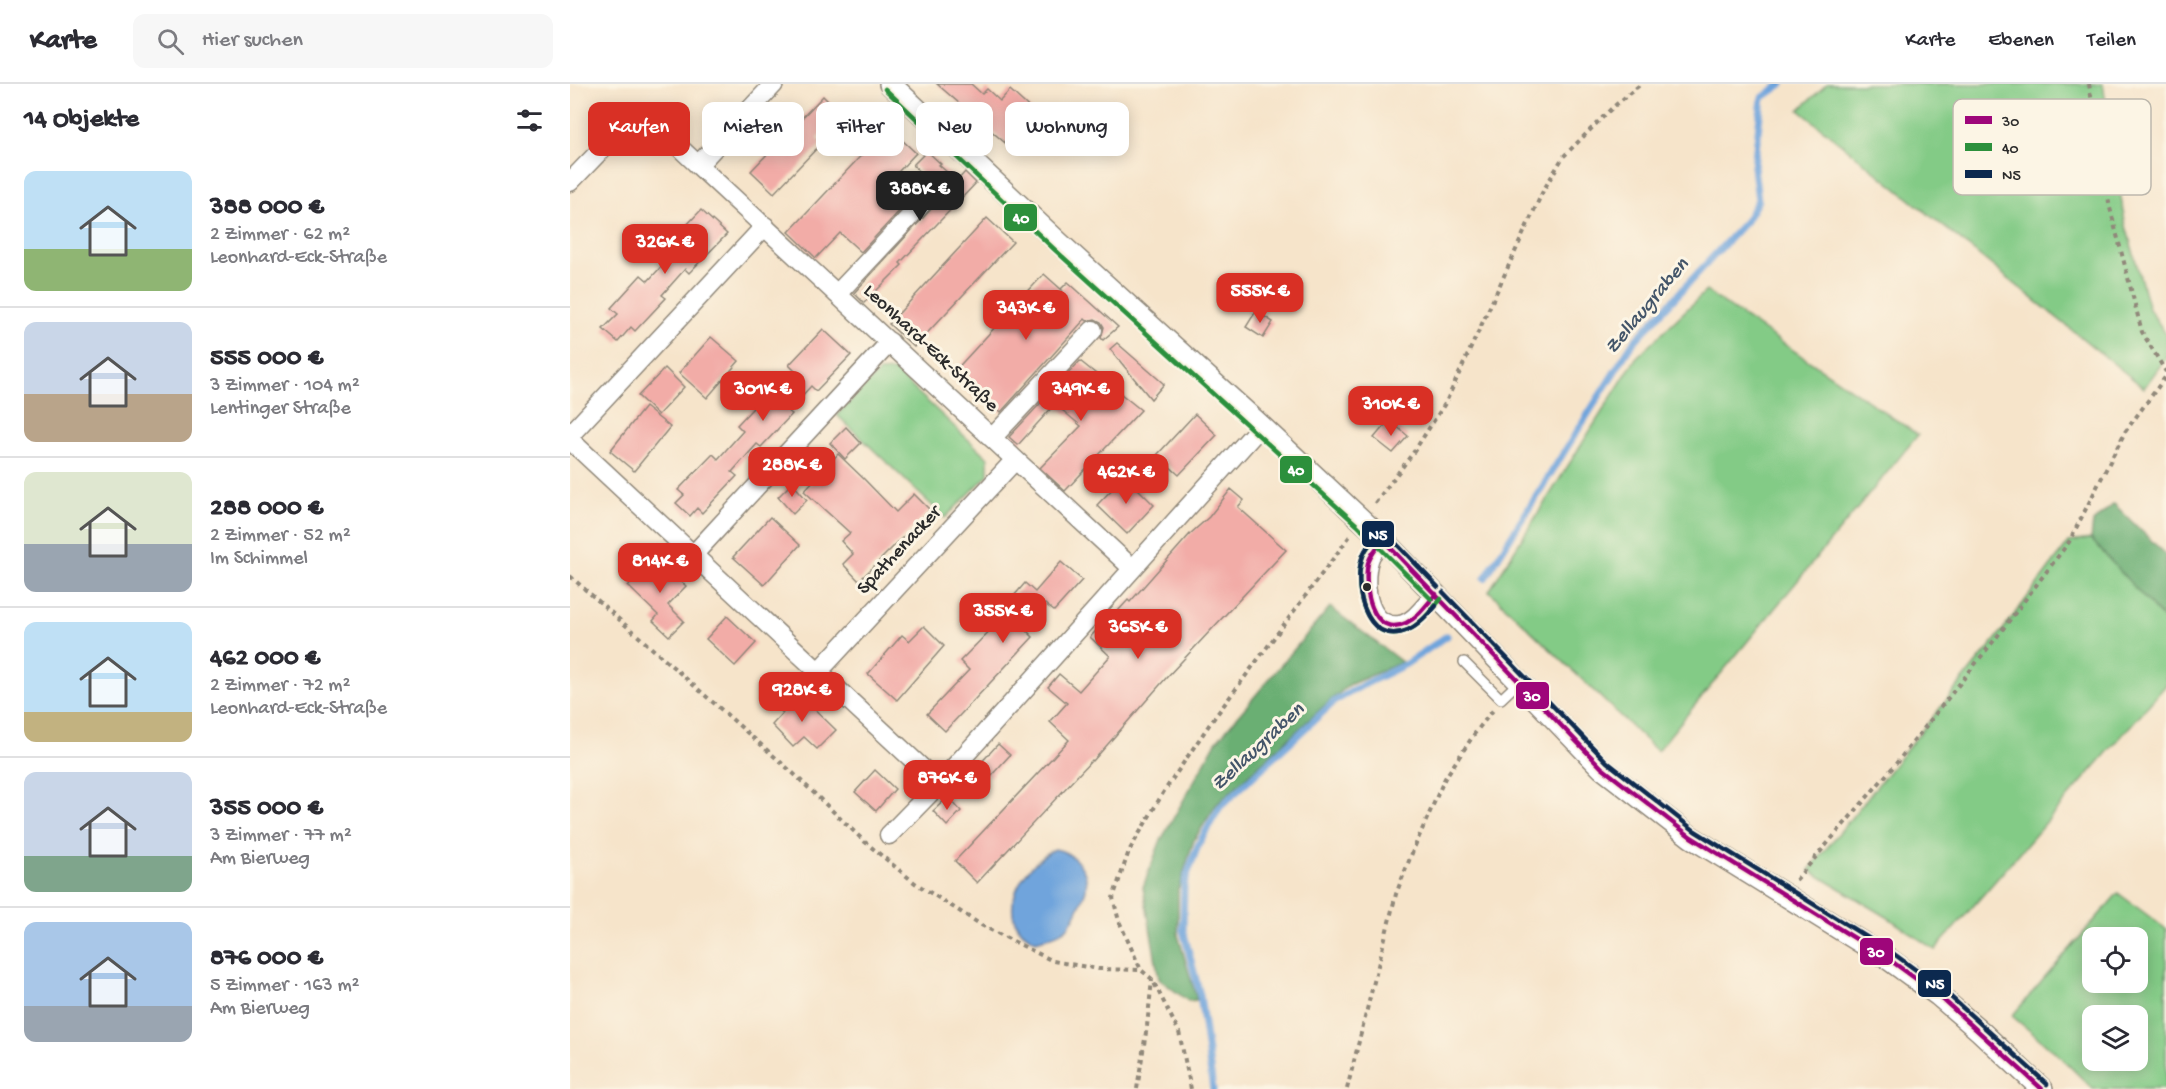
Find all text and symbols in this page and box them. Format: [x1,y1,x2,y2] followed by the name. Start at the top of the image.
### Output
[133,14,553,68] search box
[30,25,97,58] text: Karte
[154,25,187,58] icon: search
[202,28,303,54] text: Hier suchen
[1905,29,1955,54] text: Karte
[1988,29,2054,54] text: Ebenen
[2087,29,2136,54] text: Teilen
[1953,99,2151,195] legend
[588,102,690,156] chip: Kaufen
[702,102,804,156] chip: Mieten
[816,102,904,156] chip: Filter
[916,102,993,156] chip: Neu
[1005,102,1129,156] chip: Wohnung
[513,104,546,137] icon: filters
[24,105,139,136] text: 14 Objekte
[2001,114,2019,133] text: 30
[2002,141,2019,160] text: 40
[2002,168,2021,187] text: N5
[871,171,969,222] pin: 388K €
[890,179,950,202] text: 388K €
[210,193,324,224] text: 388 000 €
[72,195,144,267] icon: home
[1003,203,1038,232] line badge: 40
[1012,211,1029,230] text: 40
[210,224,350,247] text: 2 Zimmer · 62 m²
[616,224,714,275] pin: 326K €
[636,232,694,255] text: 326K €
[210,247,387,270] text: Leonhard-Eck-Straße
[1600,253,1696,360] water label: Zellaugraben
[1211,273,1309,324] pin: 555K €
[857,280,1003,418] street label: Leonhard-Eck-Straße
[1230,281,1290,304] text: 555K €
[977,290,1075,341] pin: 343K €
[997,298,1055,321] text: 343K €
[210,344,323,375] text: 555 000 €
[72,346,144,418] icon: home
[714,371,812,422] pin: 301K €
[1032,371,1130,422] pin: 349K €
[210,375,360,398] text: 3 Zimmer · 104 m²
[734,379,792,402] text: 301K €
[1052,379,1110,402] text: 349K €
[1342,386,1440,437] pin: 310K €
[1362,394,1420,417] text: 310K €
[210,398,351,421] text: Lentinger Straße
[743,447,841,498] pin: 288K €
[1077,454,1175,505] pin: 462K €
[762,455,822,478] text: 288K €
[1279,455,1313,484] line badge: 40
[1097,462,1155,485] text: 462K €
[1287,463,1304,482] text: 40
[210,494,323,525] text: 288 000 €
[72,496,144,568] icon: home
[853,500,948,600] street label: Spathenacker
[1361,520,1395,548] line badge: N5
[210,525,351,548] text: 2 Zimmer · 52 m²
[1369,528,1388,547] text: N5
[611,543,709,594] pin: 814K €
[210,548,308,571] text: Im Schimmel
[632,551,688,574] text: 814K €
[1361,581,1373,593] unlabelled marker
[954,593,1052,644] pin: 355K €
[973,601,1033,624] text: 355K €
[1089,609,1187,660] pin: 365K €
[1109,617,1167,640] text: 365K €
[210,644,320,675] text: 462 000 €
[72,646,144,718] icon: home
[753,672,851,723] pin: 928K €
[210,675,350,698] text: 2 Zimmer · 72 m²
[773,680,831,703] text: 928K €
[1515,681,1550,710] line badge: 30
[1522,689,1541,708] text: 30
[210,698,387,721] text: Leonhard-Eck-Straße
[1207,698,1311,797] water label: Zellaugraben
[898,760,996,811] pin: 876K €
[917,768,977,791] text: 876K €
[210,794,323,825] text: 355 000 €
[72,796,144,868] icon: home
[210,825,352,848] text: 3 Zimmer · 77 m²
[210,848,310,871] text: Am Bierweg
[2082,927,2148,1071] map controls
[2082,927,2148,993] button: locate
[1859,937,1894,966] line badge: 30
[210,944,323,975] text: 876 000 €
[1866,945,1885,964] text: 30
[72,946,144,1018] icon: home
[1917,969,1952,998] line badge: N5
[210,975,360,998] text: 5 Zimmer · 163 m²
[1926,977,1945,996] text: N5
[210,998,310,1021] text: Am Bierweg
[2082,1005,2148,1071] button: layers

